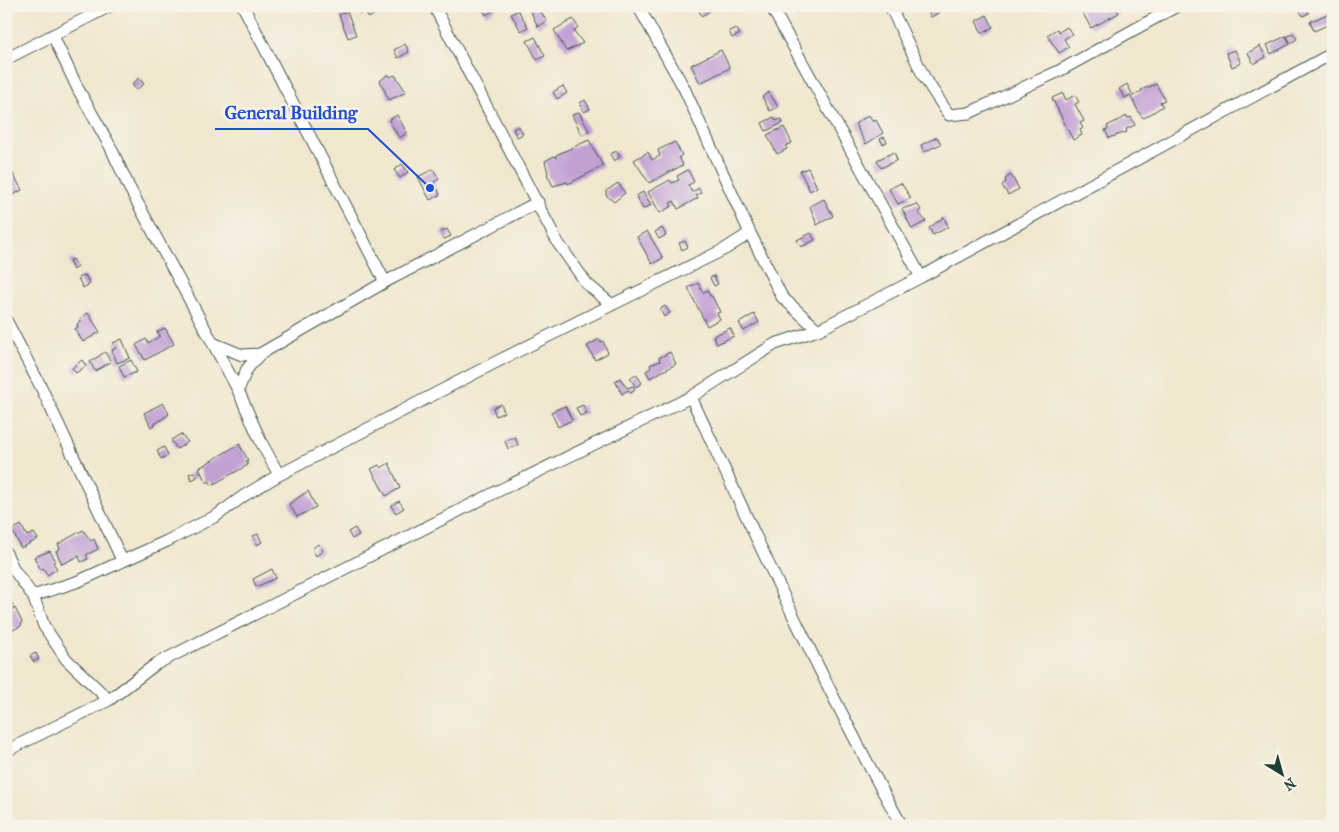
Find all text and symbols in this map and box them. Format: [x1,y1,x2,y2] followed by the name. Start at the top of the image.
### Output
[215,96,368,129] callout: General Building
[225,103,359,124] text: General Building
[1256,750,1306,800] north arrow
[1280,774,1299,794] text: N

